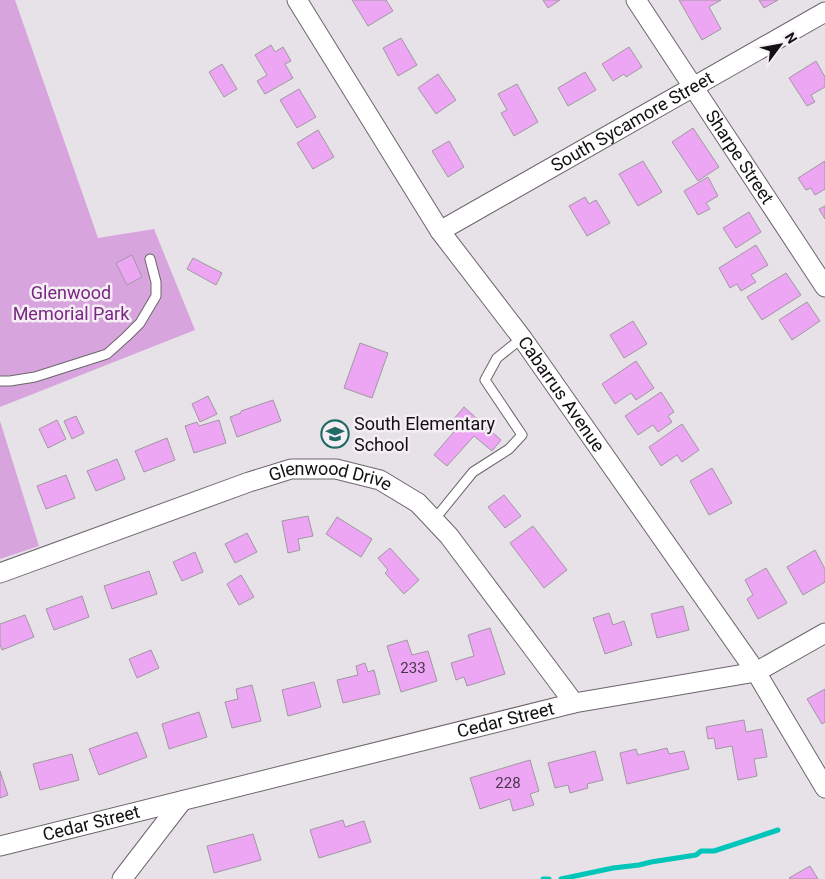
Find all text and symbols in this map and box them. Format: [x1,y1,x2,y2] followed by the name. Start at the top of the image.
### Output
[755,20,805,70] north arrow
[782,30,800,47] text: N
[547,67,717,176] street label: South Sycamore Street
[701,106,778,208] street label: Sharpe Street
[13,282,130,324] park label: Glenwood Memorial Park
[514,332,609,456] street label: Cabarrus Avenue
[354,413,496,455] place label: South Elementary School
[320,419,350,449] school or university icon: South Elementary School
[266,457,396,495] street label: Glenwood Drive
[400,659,426,677] house number: 233
[455,697,556,742] street label: Cedar Street
[495,774,521,792] house number: 228
[40,801,142,845] street label: Cedar Street

